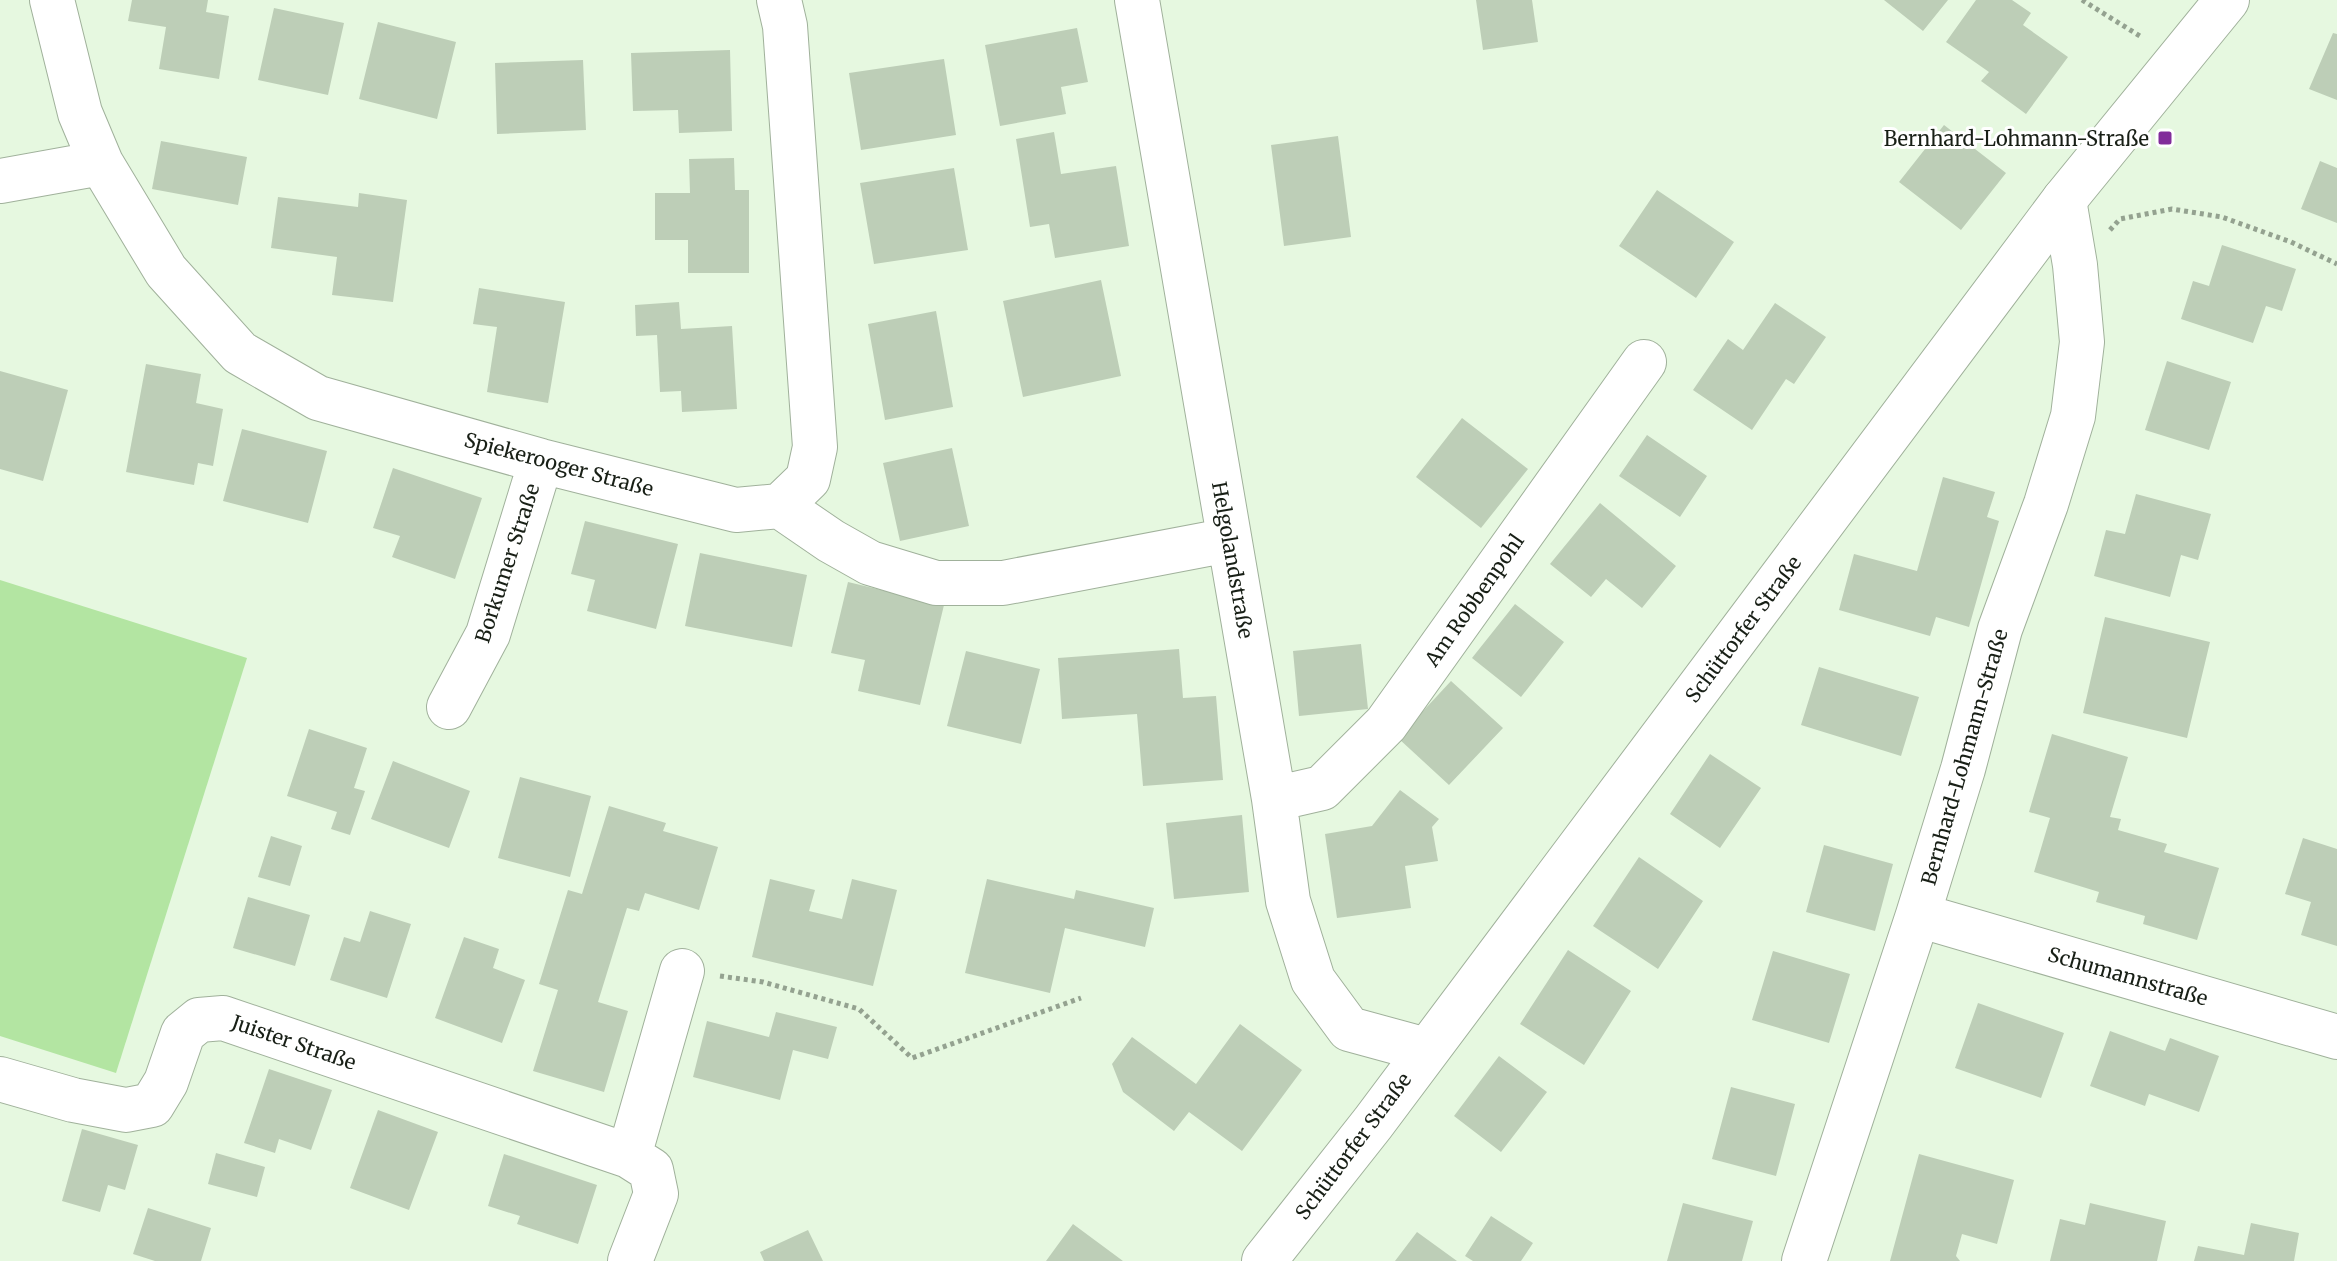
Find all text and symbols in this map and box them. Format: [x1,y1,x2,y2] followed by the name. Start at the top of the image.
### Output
[1884,126,2149,151] place label: Bernhard-Lohmann-Straße
[2156,129,2174,147] marker: Bernhard-Lohmann-Straße
[462,427,656,501] street label: Spiekerooger Straße
[469,480,545,646] street label: Borkumer Straße
[1207,480,1259,640] street label: Helgolandstraße
[1419,529,1529,672] street label: Am Robbenpohl
[1680,551,1806,707] street label: Schüttorfer Straße
[1915,626,2013,888] street label: Bernhard-Lohmann-Straße
[2045,941,2211,1011] street label: Schumannstraße
[228,1009,359,1075] street label: Juister Straße
[1290,1068,1416,1224] street label: Schüttorfer Straße

